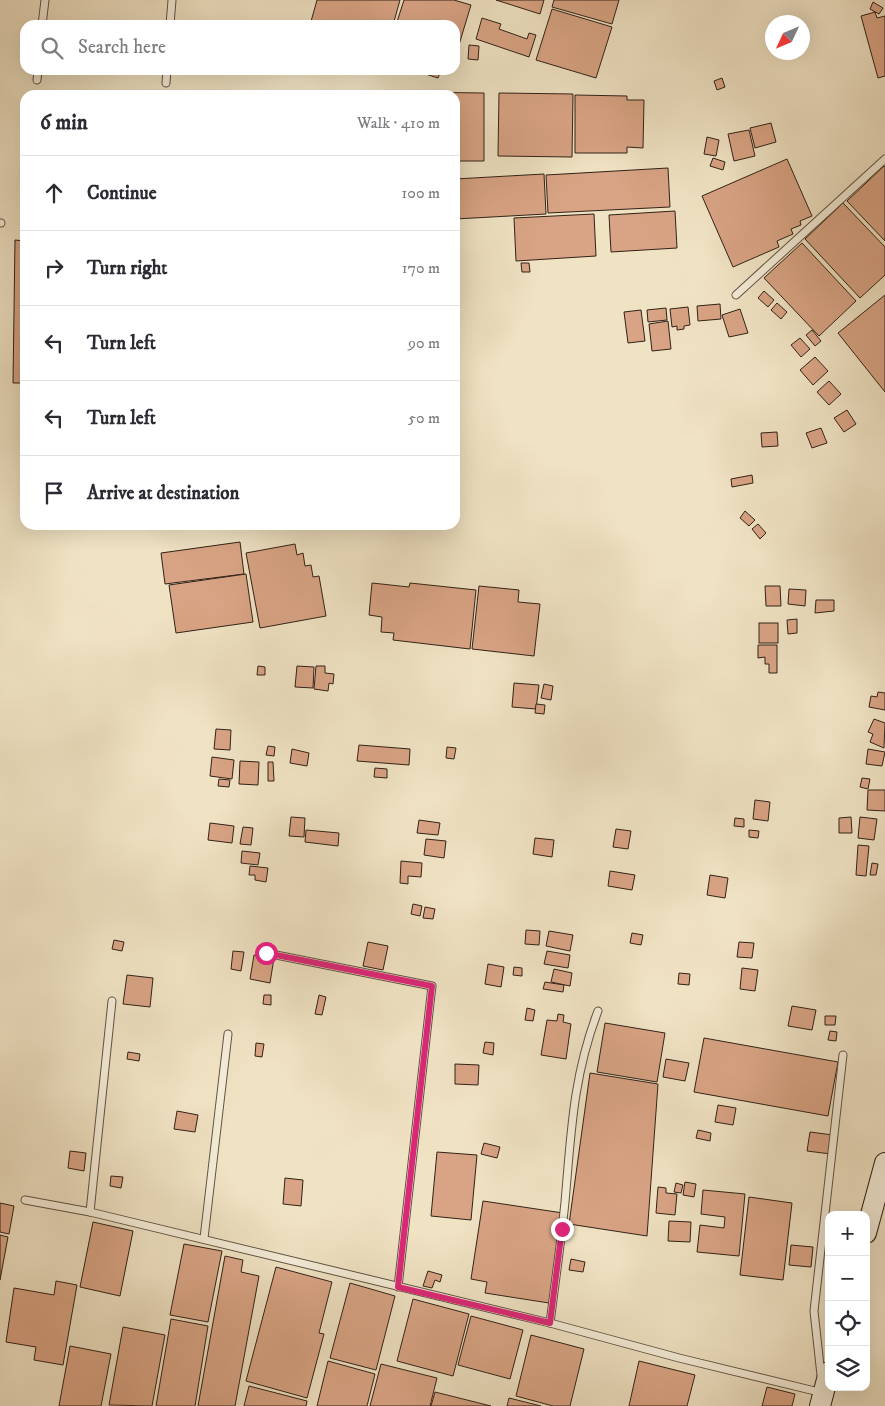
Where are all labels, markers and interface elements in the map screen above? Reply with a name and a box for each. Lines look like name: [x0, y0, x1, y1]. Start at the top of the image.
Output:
north arrow: [765, 15, 810, 60]
search box: [20, 20, 460, 75]
icon: search: [38, 34, 66, 62]
text: Search here: [78, 36, 166, 59]
text: 6 min: [40, 110, 88, 136]
text: Walk · 410 m: [357, 113, 440, 133]
icon: ahead: [40, 179, 68, 207]
text: Continue: [87, 182, 157, 205]
text: 100 m: [402, 183, 440, 203]
icon: right: [40, 254, 68, 282]
text: Turn right: [87, 257, 167, 280]
text: 170 m: [402, 258, 440, 278]
icon: left: [40, 329, 68, 357]
text: Turn left: [87, 332, 156, 355]
text: 90 m: [408, 333, 440, 353]
icon: left: [40, 404, 68, 432]
text: Turn left: [87, 407, 156, 430]
text: 50 m: [408, 408, 440, 428]
icon: arrive: [40, 479, 68, 507]
text: Arrive at destination: [87, 482, 239, 505]
route start: [255, 942, 278, 965]
map controls: [825, 1211, 870, 1391]
button: +: [825, 1211, 870, 1256]
route end: [551, 1218, 574, 1241]
button: −: [825, 1256, 870, 1301]
button: locate: [825, 1301, 870, 1346]
button: layers: [825, 1346, 870, 1391]

